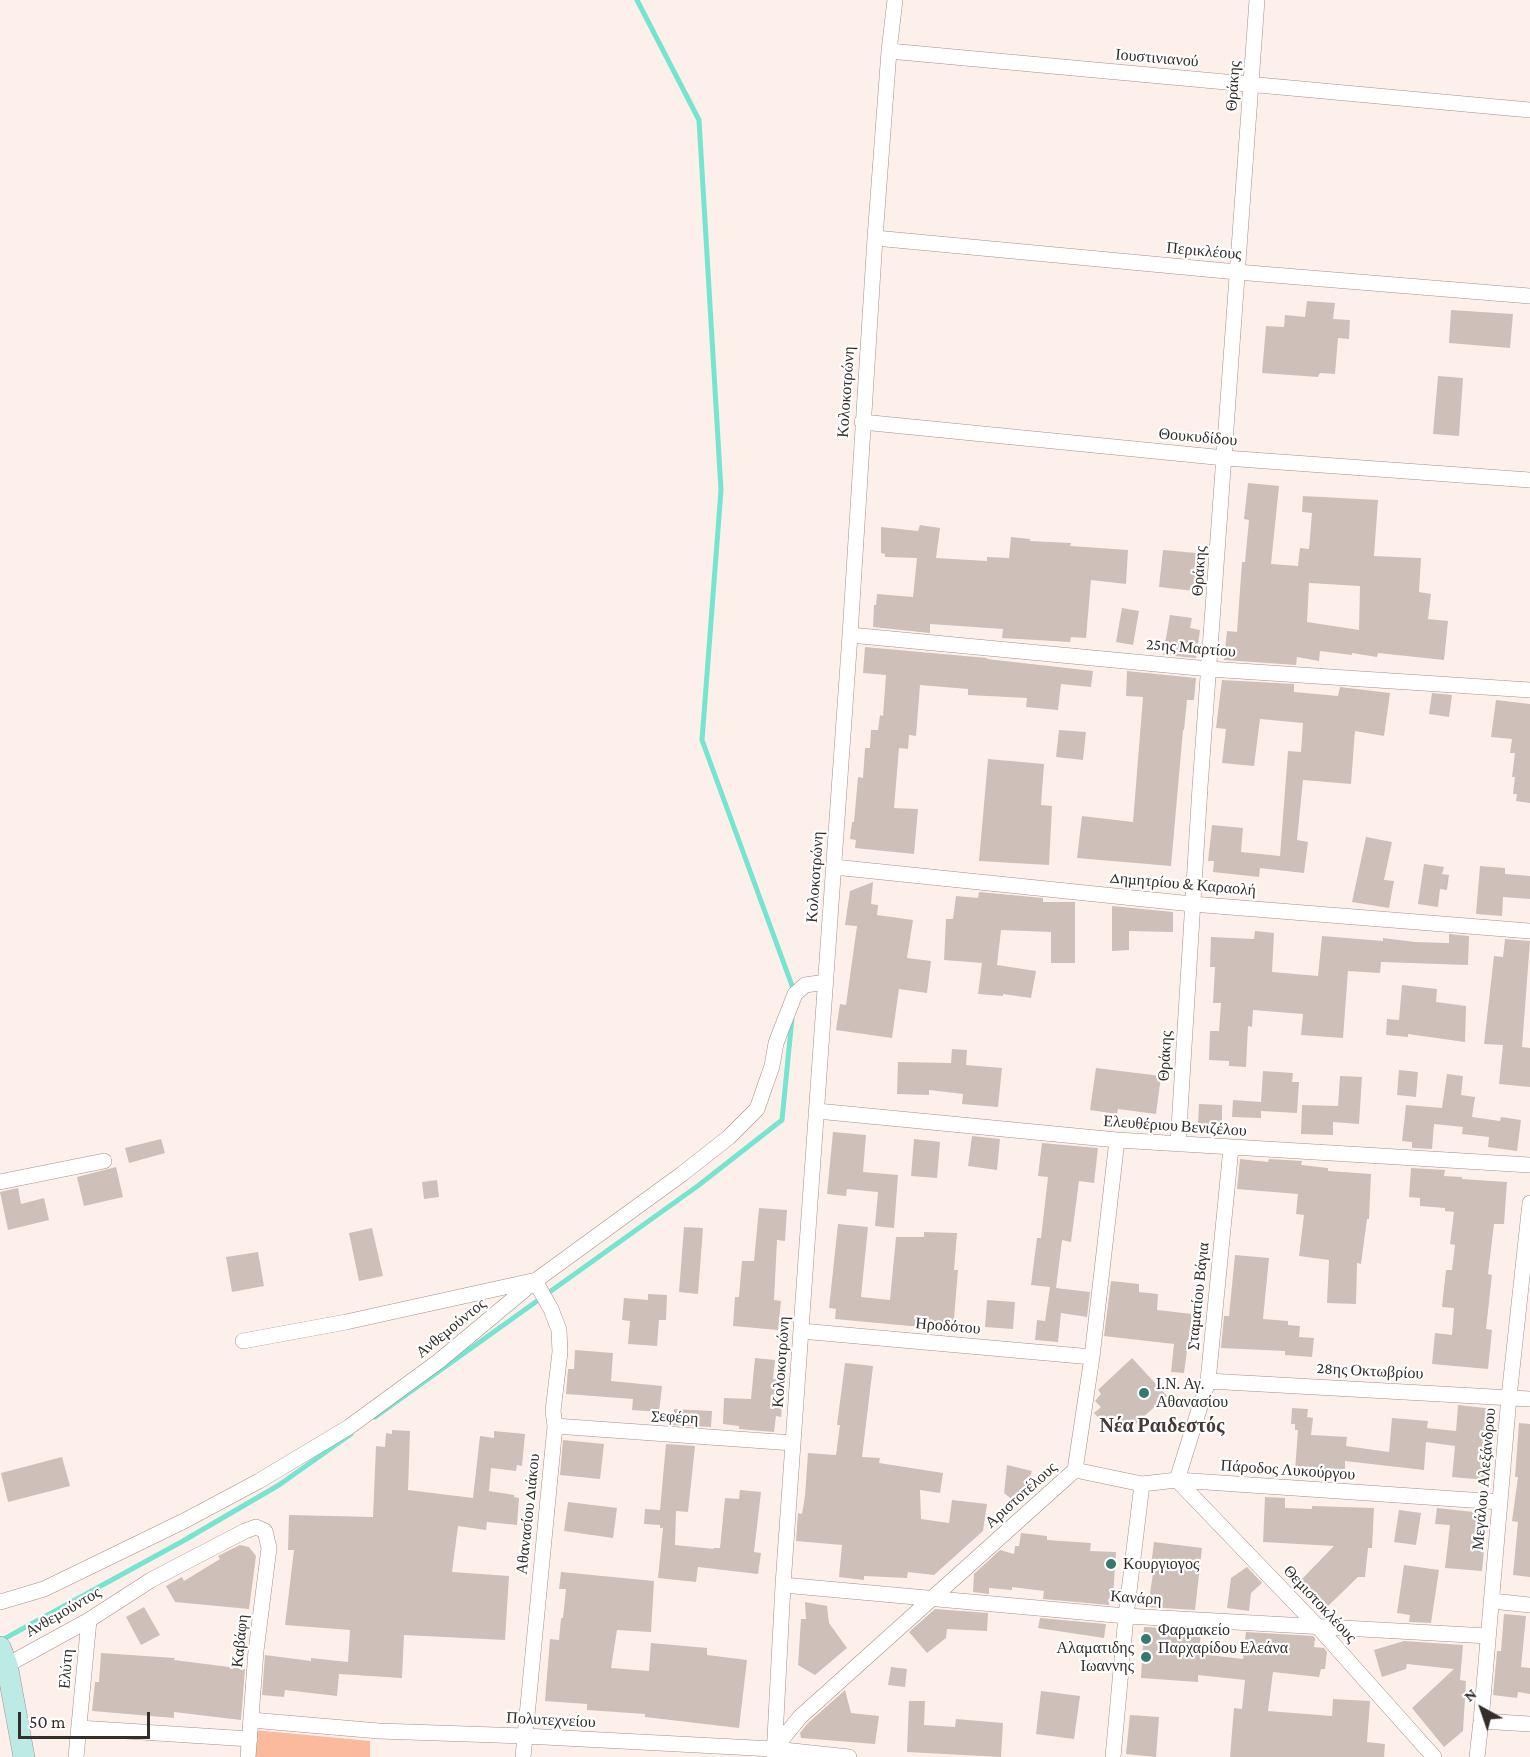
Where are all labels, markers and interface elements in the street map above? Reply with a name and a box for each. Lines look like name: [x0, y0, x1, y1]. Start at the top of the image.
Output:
street label: Ιουστινιανού: [1114, 45, 1200, 71]
street label: Θράκης: [1222, 60, 1244, 112]
street label: Περικλέους: [1166, 238, 1242, 264]
street label: Κολοκοτρώνη: [833, 346, 859, 438]
street label: Θουκυδίδου: [1158, 424, 1238, 450]
street label: Θράκης: [1188, 545, 1210, 597]
street label: 25ης Μαρτίου: [1145, 635, 1237, 661]
street label: Κολοκοτρώνη: [802, 831, 828, 923]
street label: Δημητρίου & Καραολή: [1109, 868, 1257, 900]
street label: Θράκης: [1154, 1030, 1176, 1082]
street label: Ελευθέριου Βενιζέλου: [1103, 1111, 1247, 1141]
street label: Σταματίου Βάγια: [1183, 1241, 1213, 1351]
street label: Ανθεμούντος: [412, 1294, 490, 1362]
street label: Ηροδότου: [915, 1314, 981, 1338]
street label: Κολοκοτρώνη: [768, 1316, 794, 1408]
street label: 28ης Οκτωβρίου: [1316, 1359, 1424, 1383]
place label: Ι.Ν. Αγ. Αθανασίου: [1156, 1374, 1228, 1412]
marker: Ι.Ν. Αγ. Αθανασίου: [1137, 1386, 1151, 1400]
street label: Σεφέρη: [651, 1406, 699, 1428]
street label: Μεγάλου Αλεξάνδρου: [1468, 1407, 1500, 1551]
district label: Νέα Ραιδεστός: [1099, 1414, 1225, 1438]
street label: Αθανασίου Διάκου: [512, 1453, 544, 1575]
street label: Πάροδος Λυκούργου: [1220, 1456, 1356, 1484]
street label: Αριστοτέλους: [981, 1458, 1061, 1532]
place label: Κουργιογος: [1123, 1554, 1199, 1574]
marker: Κουργιογος: [1104, 1557, 1118, 1571]
street label: Θεμιστοκλέους: [1279, 1561, 1361, 1647]
street label: Ανθεμούντος: [22, 1583, 104, 1641]
street label: Κανάρη: [1110, 1587, 1162, 1609]
street label: Καβάφη: [228, 1613, 252, 1669]
place label: Φαρμακείο Παρχαρίδου Ελεάνα: [1158, 1620, 1288, 1658]
marker: Φαρμακείο Παρχαρίδου Ελεάνα: [1139, 1632, 1153, 1646]
place label: Αλαματιδης Ιωαννης: [1056, 1638, 1134, 1676]
street label: Ελύτη: [55, 1648, 77, 1690]
marker: Αλαματιδης Ιωαννης: [1139, 1650, 1153, 1664]
north arrow: [1452, 1679, 1512, 1739]
text: N: [1460, 1685, 1480, 1705]
scale bar: [21, 1700, 153, 1738]
street label: Πολυτεχνείου: [506, 1708, 596, 1732]
text: 50 m: [29, 1712, 66, 1732]

